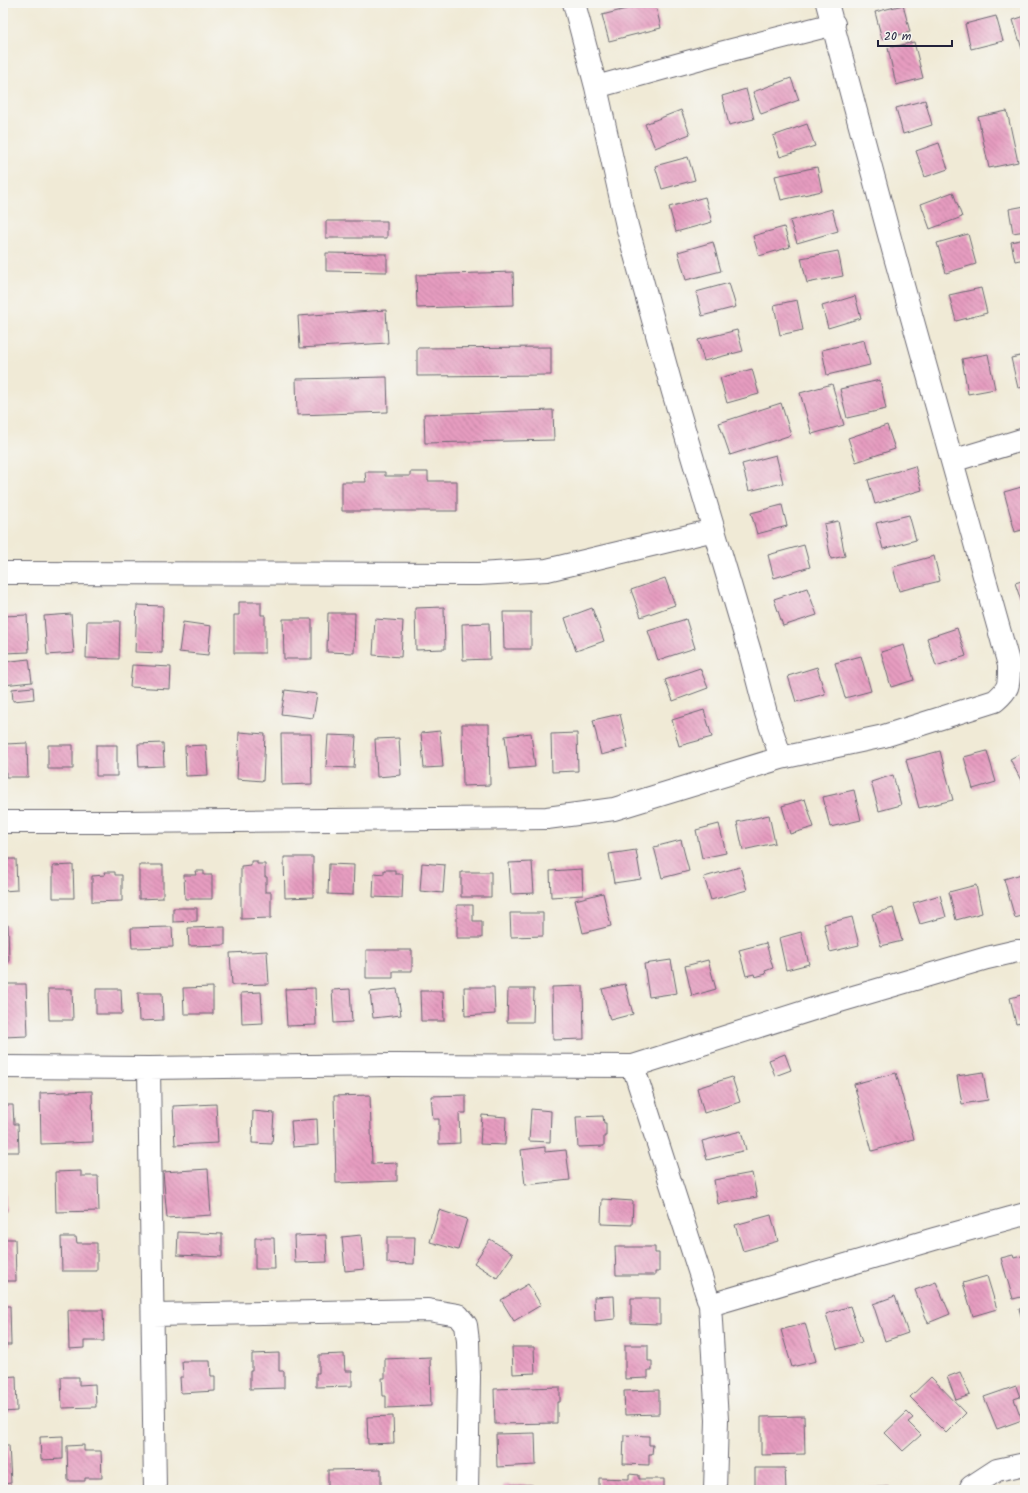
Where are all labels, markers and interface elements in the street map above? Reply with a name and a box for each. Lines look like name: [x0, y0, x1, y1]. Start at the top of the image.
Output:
scale bar: [878, 22, 952, 48]
text: 20 m: [884, 27, 912, 46]

